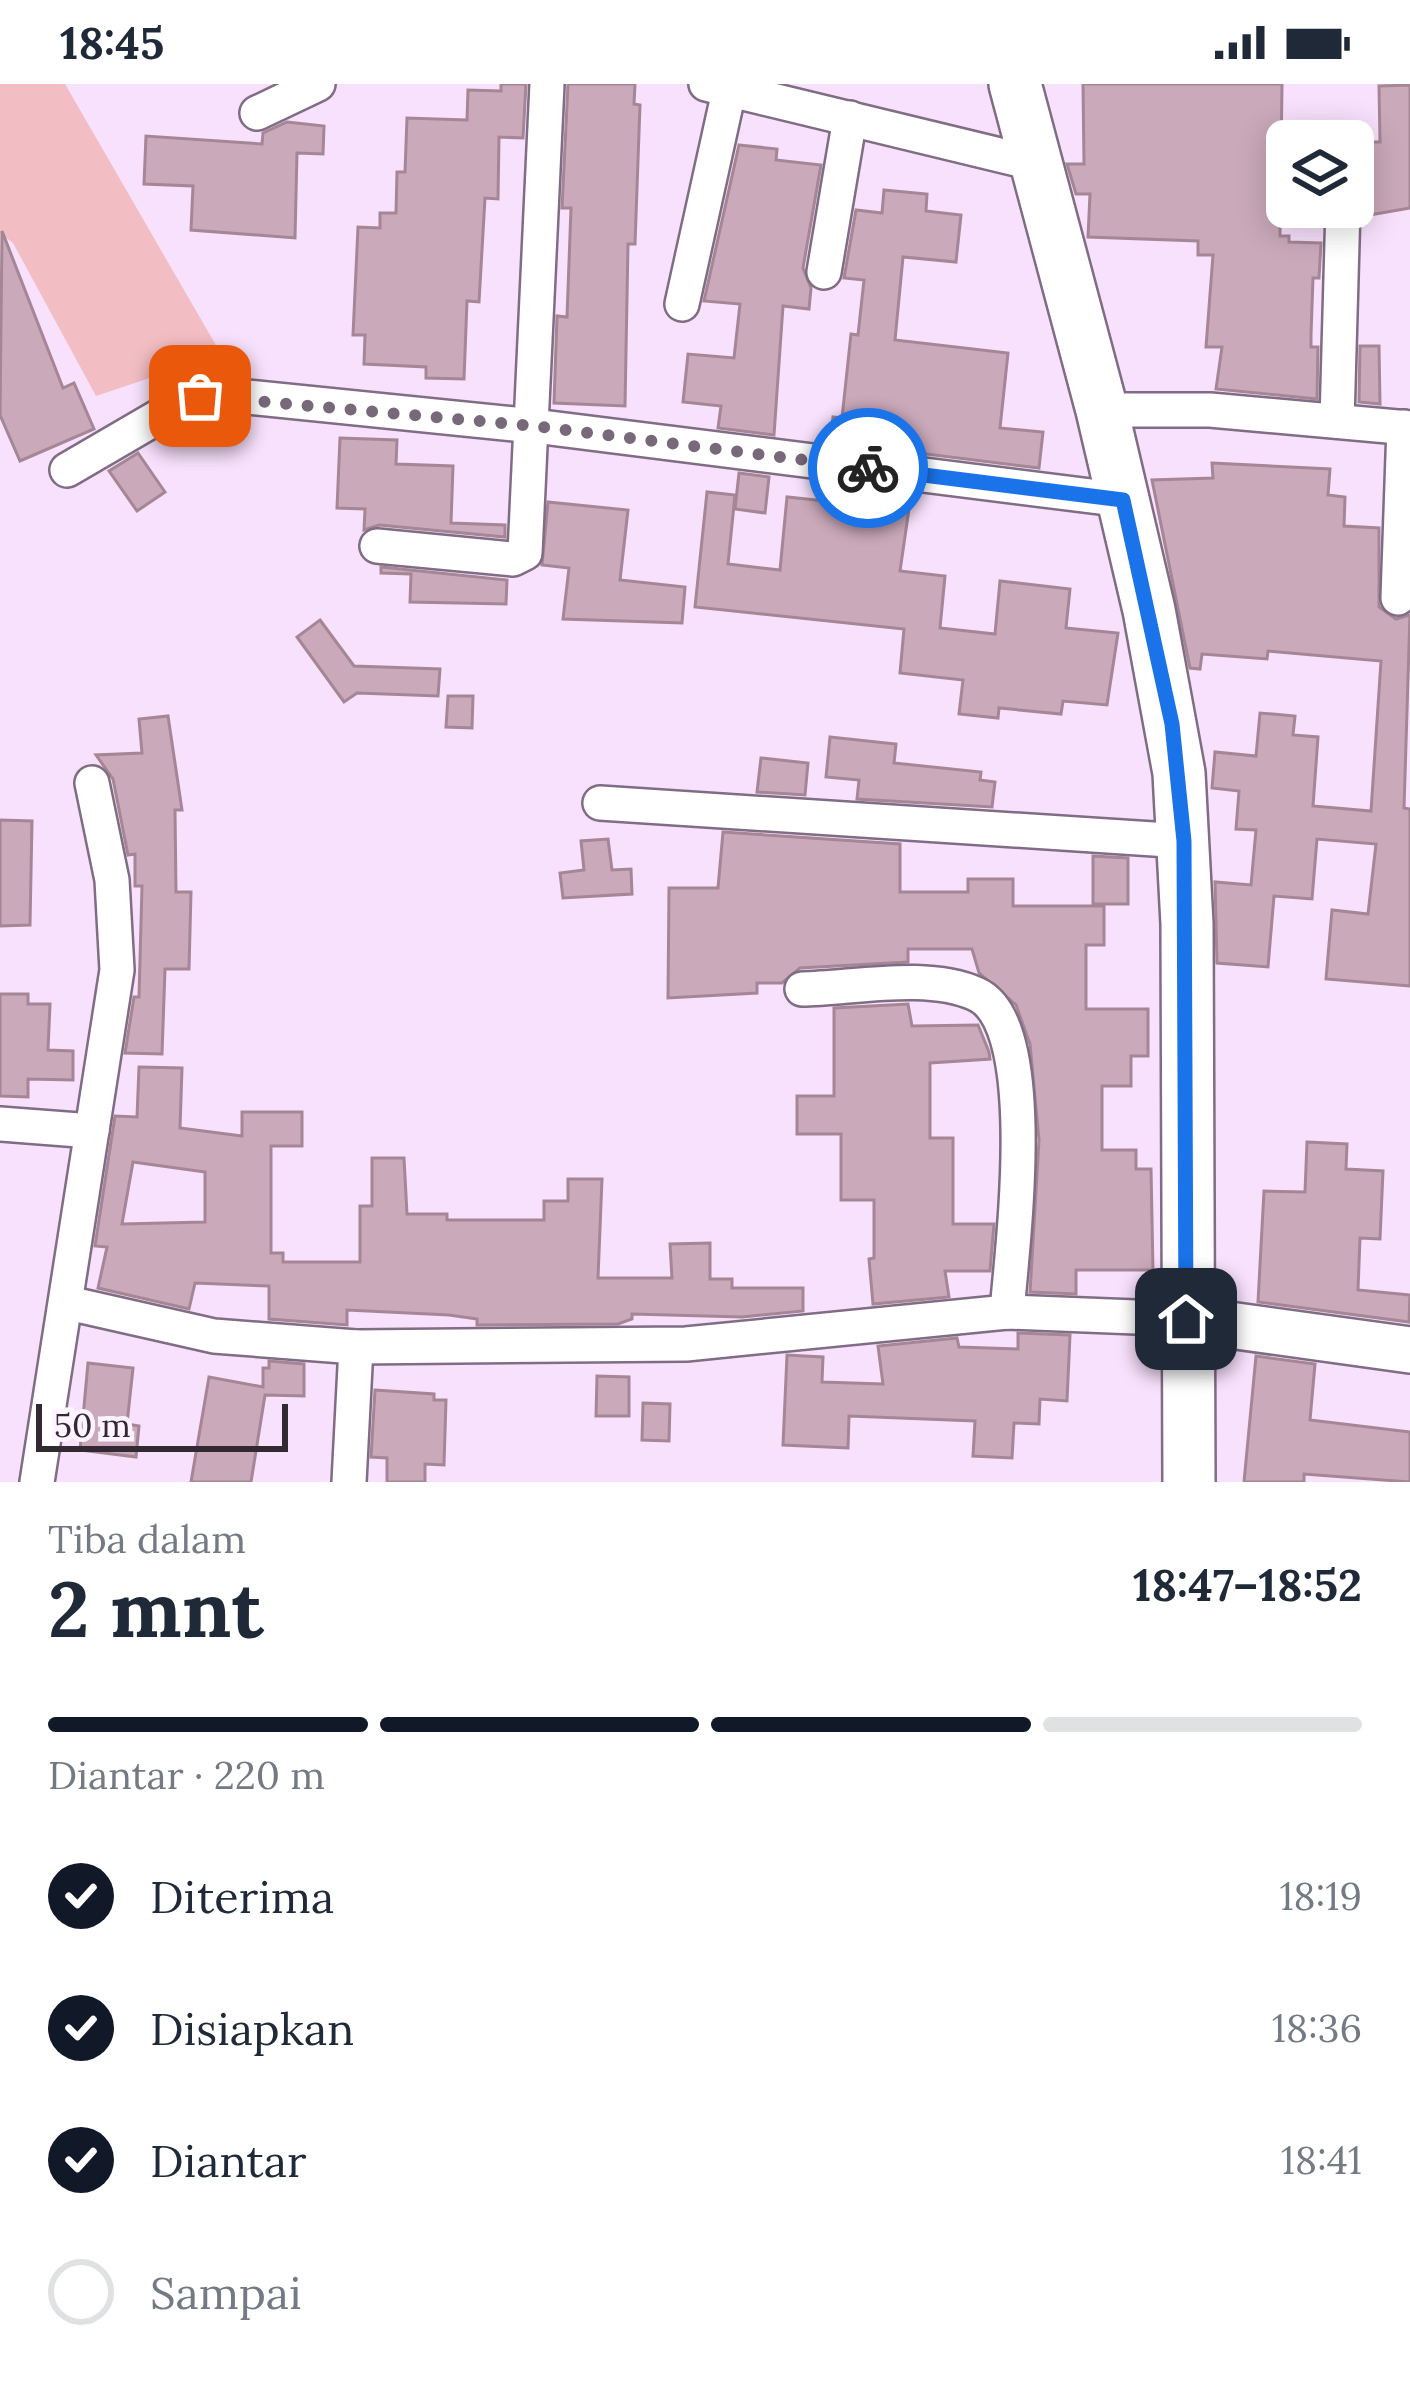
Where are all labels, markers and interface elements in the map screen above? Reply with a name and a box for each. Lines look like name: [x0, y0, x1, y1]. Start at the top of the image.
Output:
text: 18:45: [60, 14, 164, 71]
map controls: [1266, 120, 1374, 228]
button: layers: [1266, 120, 1374, 228]
pin: [149, 345, 251, 447]
icon: bag: [167, 363, 233, 429]
courier: [808, 408, 928, 528]
icon: bike: [835, 435, 901, 501]
pin: [1135, 1268, 1237, 1370]
icon: home: [1153, 1286, 1219, 1352]
scale bar: [36, 1398, 288, 1451]
text: 50 m: [54, 1404, 131, 1446]
text: Tiba dalam: [48, 1514, 246, 1564]
text: 18:47–18:52: [1133, 1556, 1362, 1613]
text: 2 mnt: [48, 1559, 263, 1658]
text: Diantar · 220 m: [48, 1750, 325, 1800]
icon: check: [48, 1863, 114, 1929]
text: Diterima: [150, 1868, 334, 1925]
text: 18:19: [1279, 1871, 1362, 1921]
icon: check: [48, 1995, 114, 2061]
text: Disiapkan: [150, 2000, 354, 2057]
text: 18:36: [1272, 2003, 1362, 2053]
icon: check: [48, 2127, 114, 2193]
text: Diantar: [150, 2132, 306, 2189]
text: 18:41: [1281, 2135, 1362, 2185]
text: Sampai: [150, 2264, 302, 2321]

